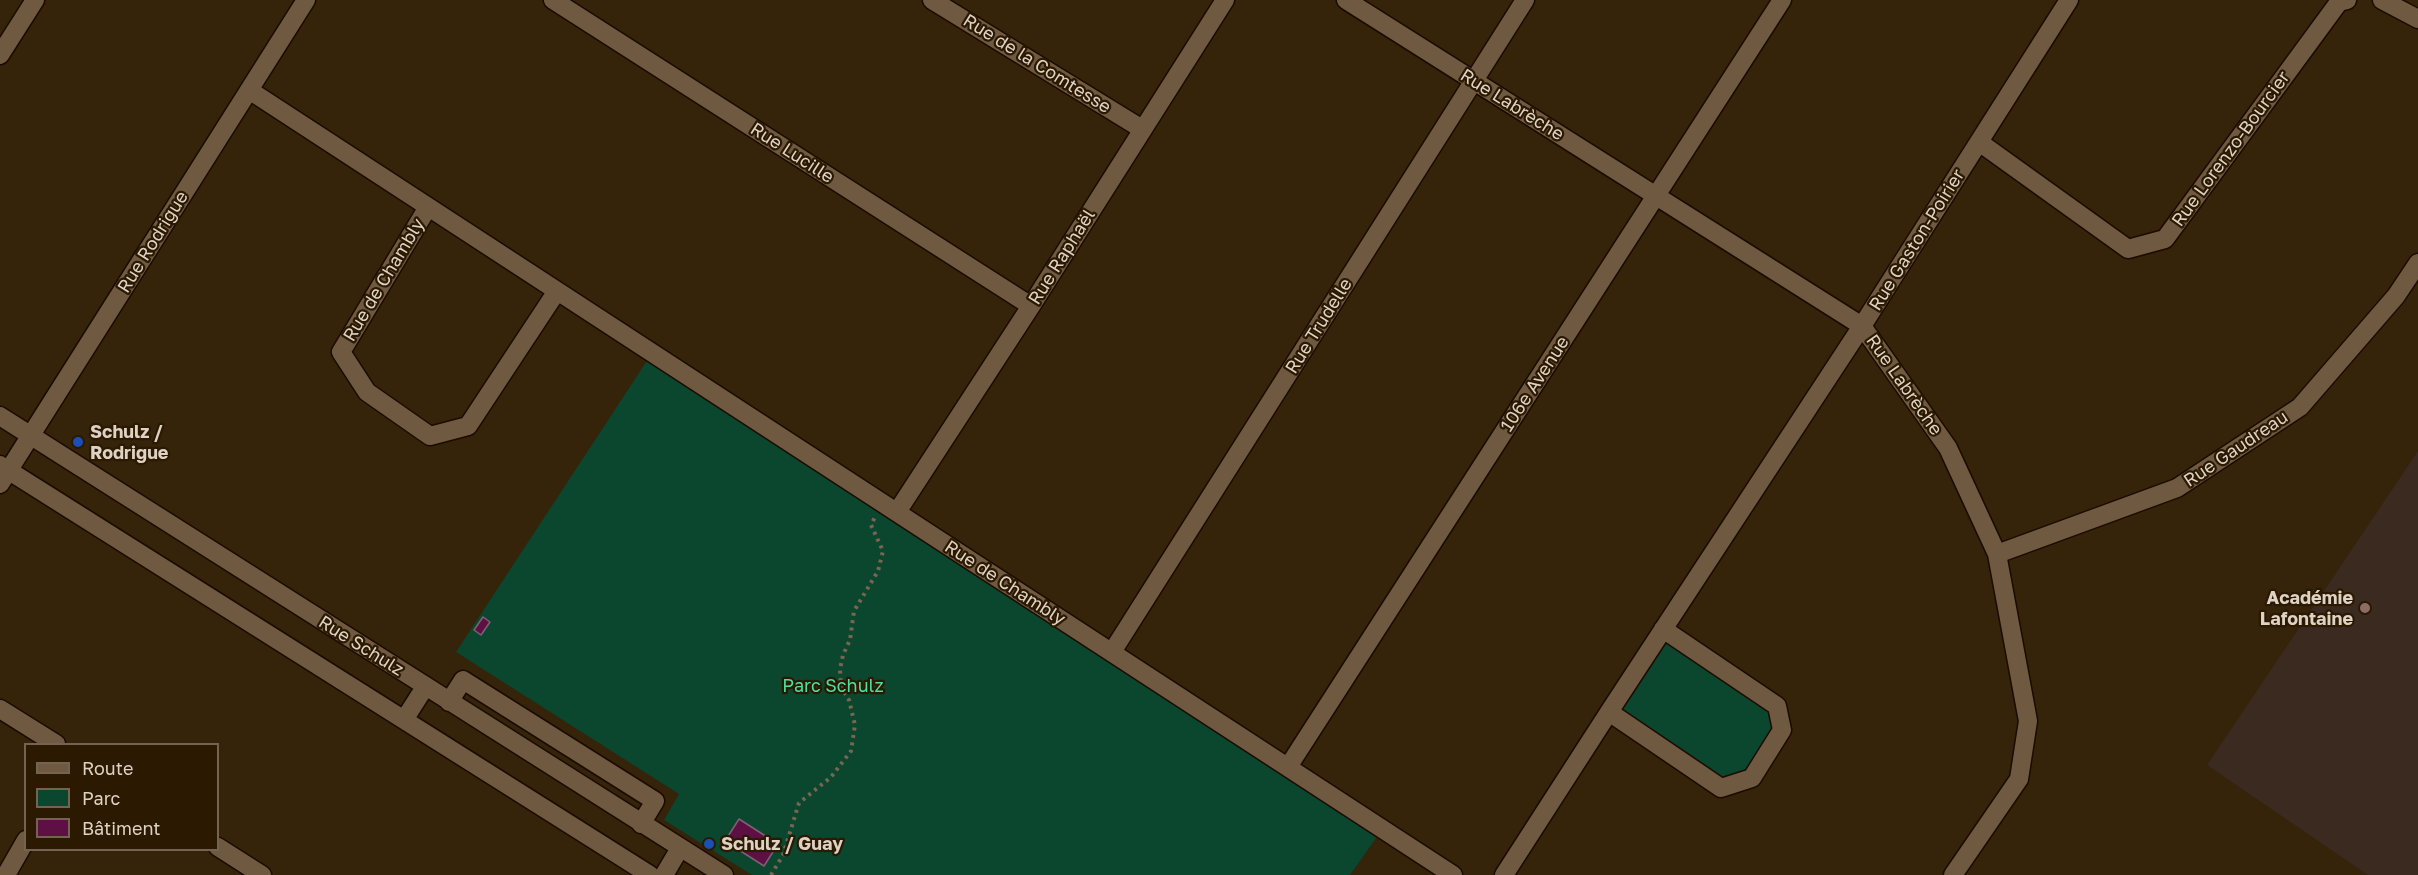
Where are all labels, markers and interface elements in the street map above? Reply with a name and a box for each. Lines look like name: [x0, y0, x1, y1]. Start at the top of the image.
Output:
street label: Rue de la Comtesse: [959, 10, 1115, 118]
street label: Rue Labrèche: [1456, 65, 1568, 145]
street label: Rue Lorenzo-Bourcier: [2167, 67, 2295, 231]
street label: Rue Lucille: [746, 118, 838, 188]
street label: Rue Gaston-Poirier: [1865, 165, 1969, 315]
street label: Rue Rodrigue: [113, 187, 193, 297]
street label: Rue Raphaël: [1024, 205, 1100, 309]
street label: Rue de Chambly: [339, 215, 429, 345]
street label: Rue Trudelle: [1281, 274, 1357, 378]
street label: Rue Labrèche: [1861, 330, 1947, 440]
street label: 106e Avenue: [1496, 332, 1574, 436]
street label: Rue Gaudreau: [2180, 406, 2292, 492]
place label: Schulz / Rodrigue: [90, 421, 168, 464]
marker: Schulz / Rodrigue: [71, 435, 85, 449]
street label: Rue de Chambly: [941, 536, 1069, 630]
place label: Académie Lafontaine: [2260, 587, 2353, 630]
marker: Académie Lafontaine: [2358, 601, 2372, 615]
street label: Rue Schulz: [315, 611, 407, 681]
park label: Parc Schulz: [782, 675, 884, 697]
legend: [24, 743, 219, 851]
text: Route: [82, 757, 133, 779]
text: Parc: [82, 787, 120, 809]
text: Bâtiment: [82, 817, 161, 839]
place label: Schulz / Guay: [721, 833, 843, 855]
marker: Schulz / Guay: [702, 837, 716, 851]

